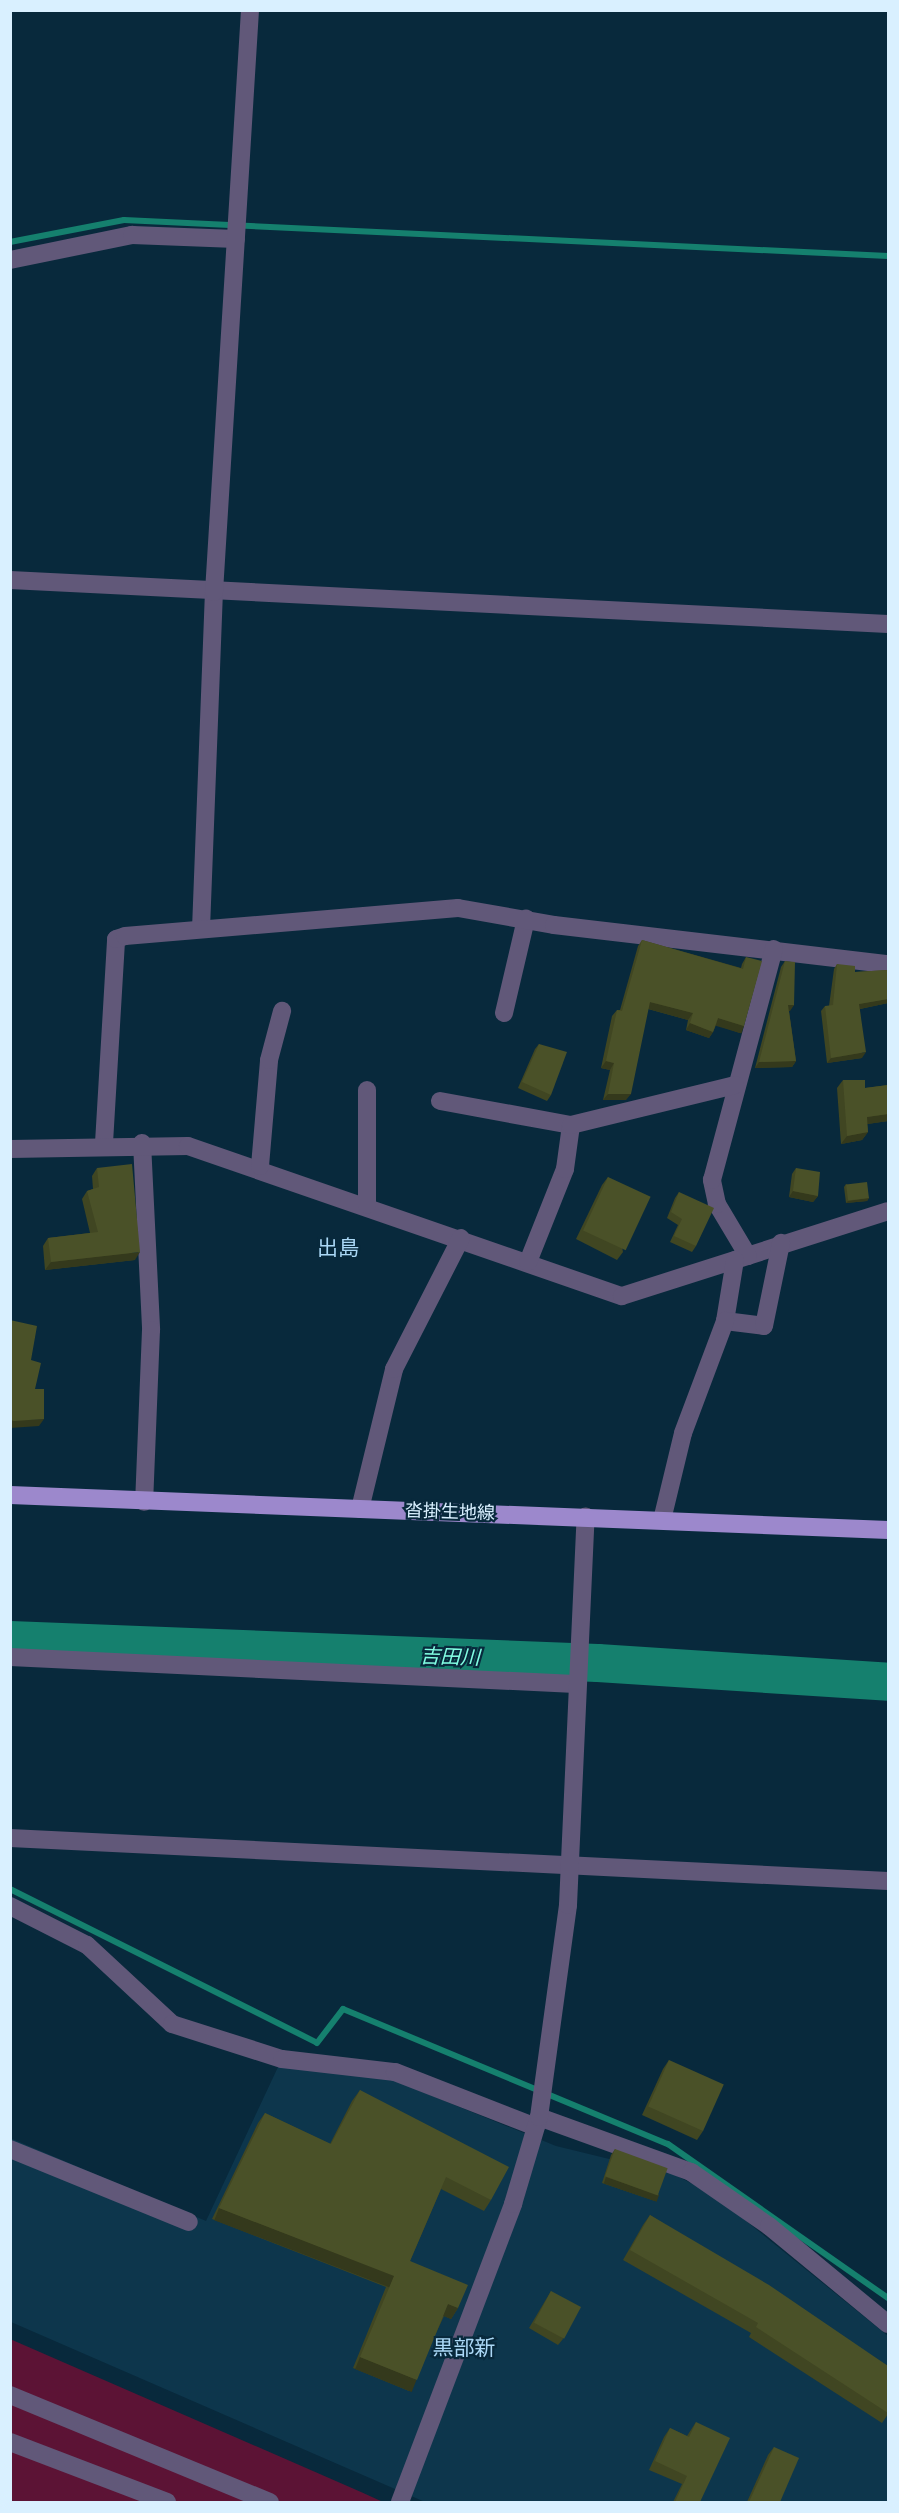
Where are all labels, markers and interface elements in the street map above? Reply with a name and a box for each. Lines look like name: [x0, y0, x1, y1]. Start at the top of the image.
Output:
district label: 出島: [317, 1235, 359, 1261]
street label: 沓掛生地線: [405, 1500, 495, 1524]
water label: 吉田川: [420, 1644, 480, 1670]
district label: 黒部新: [433, 2335, 495, 2361]

